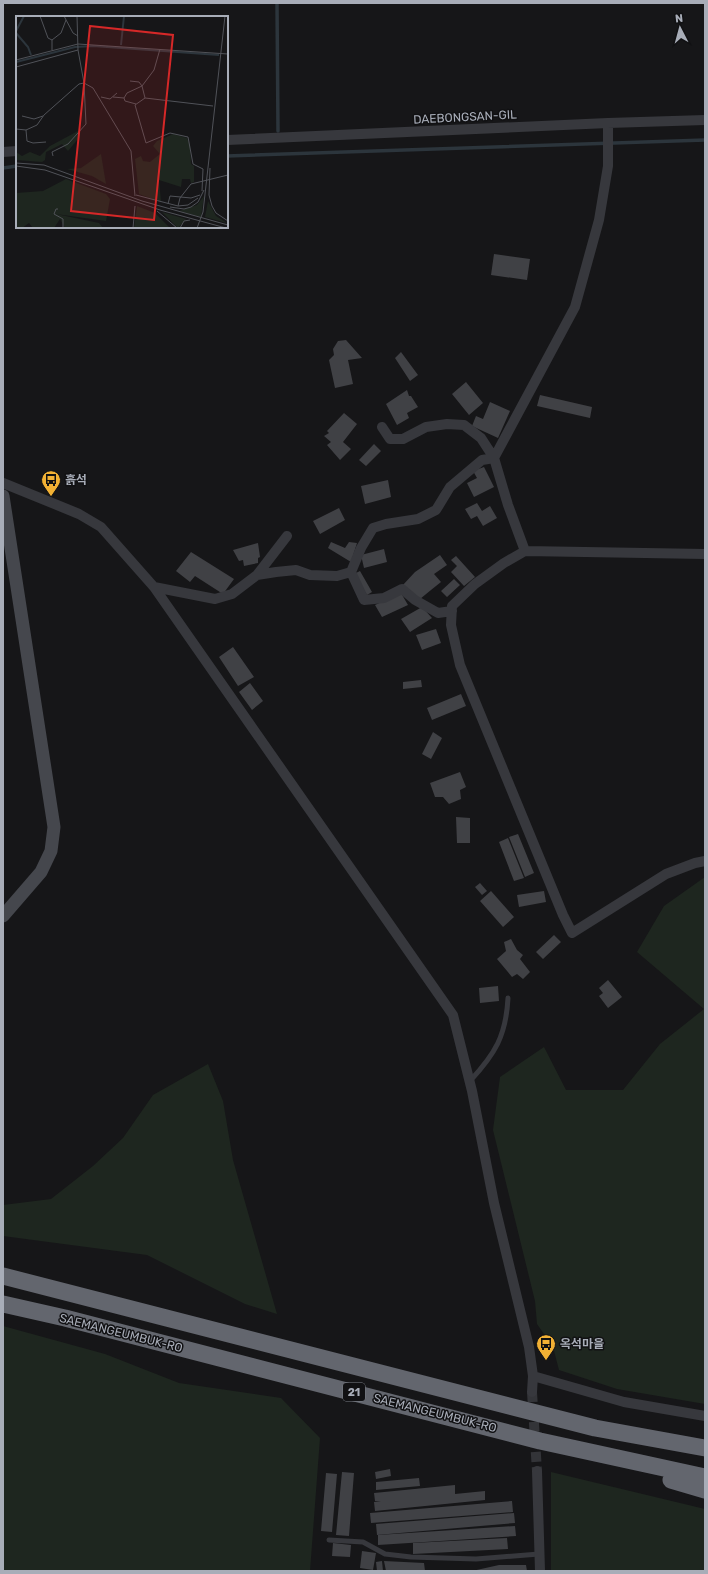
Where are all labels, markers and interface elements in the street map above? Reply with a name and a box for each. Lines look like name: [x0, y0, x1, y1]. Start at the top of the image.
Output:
north arrow: [660, 8, 700, 48]
text: N: [674, 12, 684, 25]
inset map: [16, 16, 228, 228]
street label: DAEBONGSAN-GIL: [413, 107, 517, 127]
bus stop icon: 흙석: [40, 469, 62, 497]
place label: 흙석: [65, 473, 87, 487]
street label: SAEMANGEUMBUK-RO: [58, 1311, 184, 1355]
bus stop icon: 옥석마을: [535, 1333, 557, 1361]
place label: 옥석마을: [560, 1337, 604, 1351]
road number: 21: [343, 1383, 365, 1401]
street label: SAEMANGEUMBUK-RO: [372, 1391, 498, 1435]

